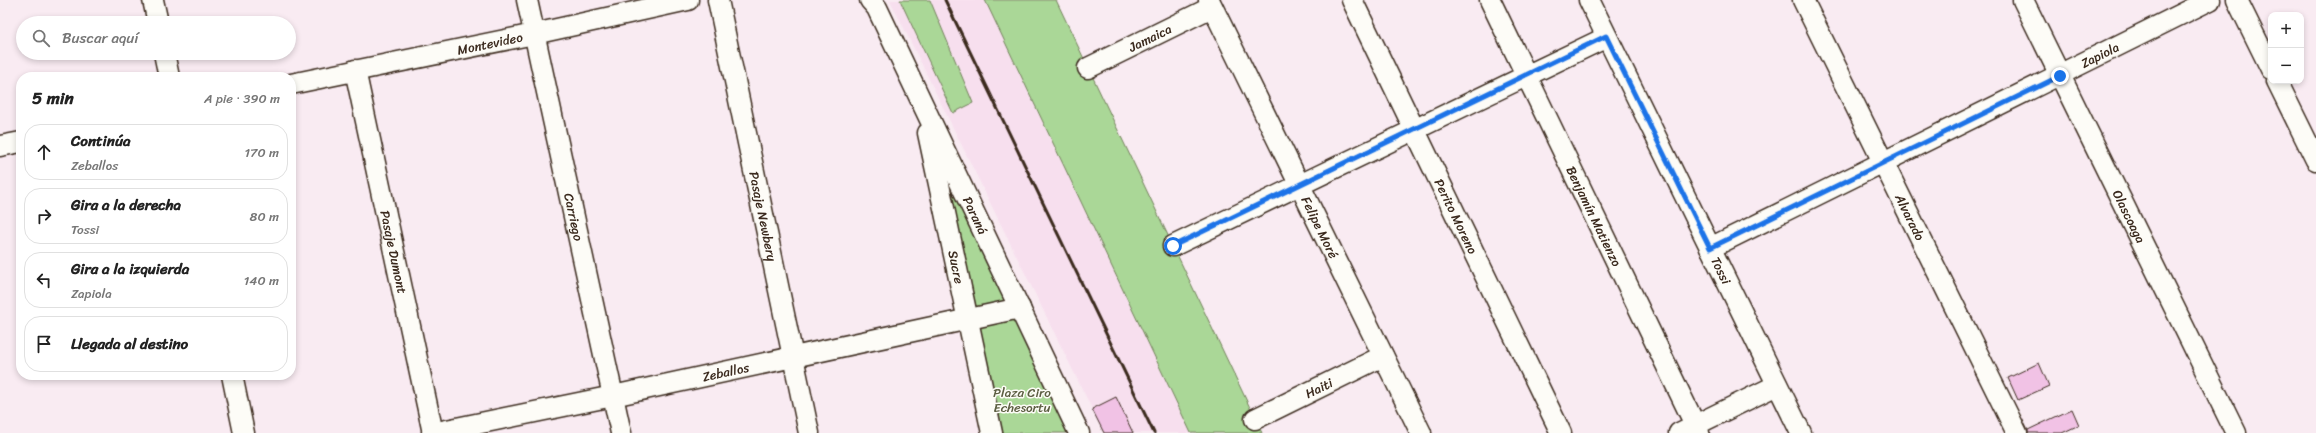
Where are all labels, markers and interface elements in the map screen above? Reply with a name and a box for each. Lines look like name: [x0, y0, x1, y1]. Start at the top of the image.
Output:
map controls: [2268, 12, 2304, 84]
button: +: [2268, 12, 2304, 48]
search box: [16, 16, 296, 60]
street label: Jamaica: [1124, 17, 1176, 59]
text: Buscar aquí: [62, 25, 139, 51]
street label: Montevideo: [455, 26, 525, 62]
icon: search: [30, 27, 52, 49]
street label: Zapiola: [2077, 36, 2124, 75]
button: −: [2268, 48, 2304, 84]
route end: [2051, 67, 2069, 85]
text: 5 min: [32, 83, 74, 113]
text: A pie · 390 m: [204, 87, 280, 110]
text: Continúa: [71, 128, 130, 154]
icon: ahead: [33, 141, 55, 163]
text: 170 m: [244, 141, 279, 164]
text: Zeballos: [71, 154, 118, 177]
street label: Benjamín Matienzo: [1560, 162, 1628, 271]
street label: Pasaje Newbery: [742, 169, 784, 264]
street label: Perito Moreno: [1428, 175, 1484, 259]
street label: Olascoaga: [2106, 186, 2152, 248]
street label: Alvarado: [1888, 189, 1931, 245]
street label: Carriego: [557, 191, 590, 244]
text: Gira a la derecha: [71, 192, 181, 218]
street label: Paraná: [956, 192, 994, 239]
street label: Felipe Moré: [1295, 192, 1345, 263]
icon: right: [33, 205, 55, 227]
text: 80 m: [250, 205, 279, 228]
street label: Pasaje Dumont: [373, 208, 414, 296]
text: Tossi: [71, 218, 99, 241]
route start: [1164, 237, 1182, 255]
street label: Sucre: [941, 248, 971, 286]
street label: Tossi: [1704, 253, 1738, 289]
text: Gira a la izquierda: [71, 256, 189, 282]
icon: left: [33, 269, 55, 291]
text: 140 m: [244, 269, 279, 292]
text: Zapiola: [71, 282, 112, 305]
text: Llegada al destino: [71, 331, 188, 357]
icon: arrive: [33, 333, 55, 355]
street label: Zeballos: [700, 356, 752, 388]
street label: Haiti: [1301, 371, 1337, 405]
park label: Plaza Ciro Echesortu: [993, 381, 1051, 419]

